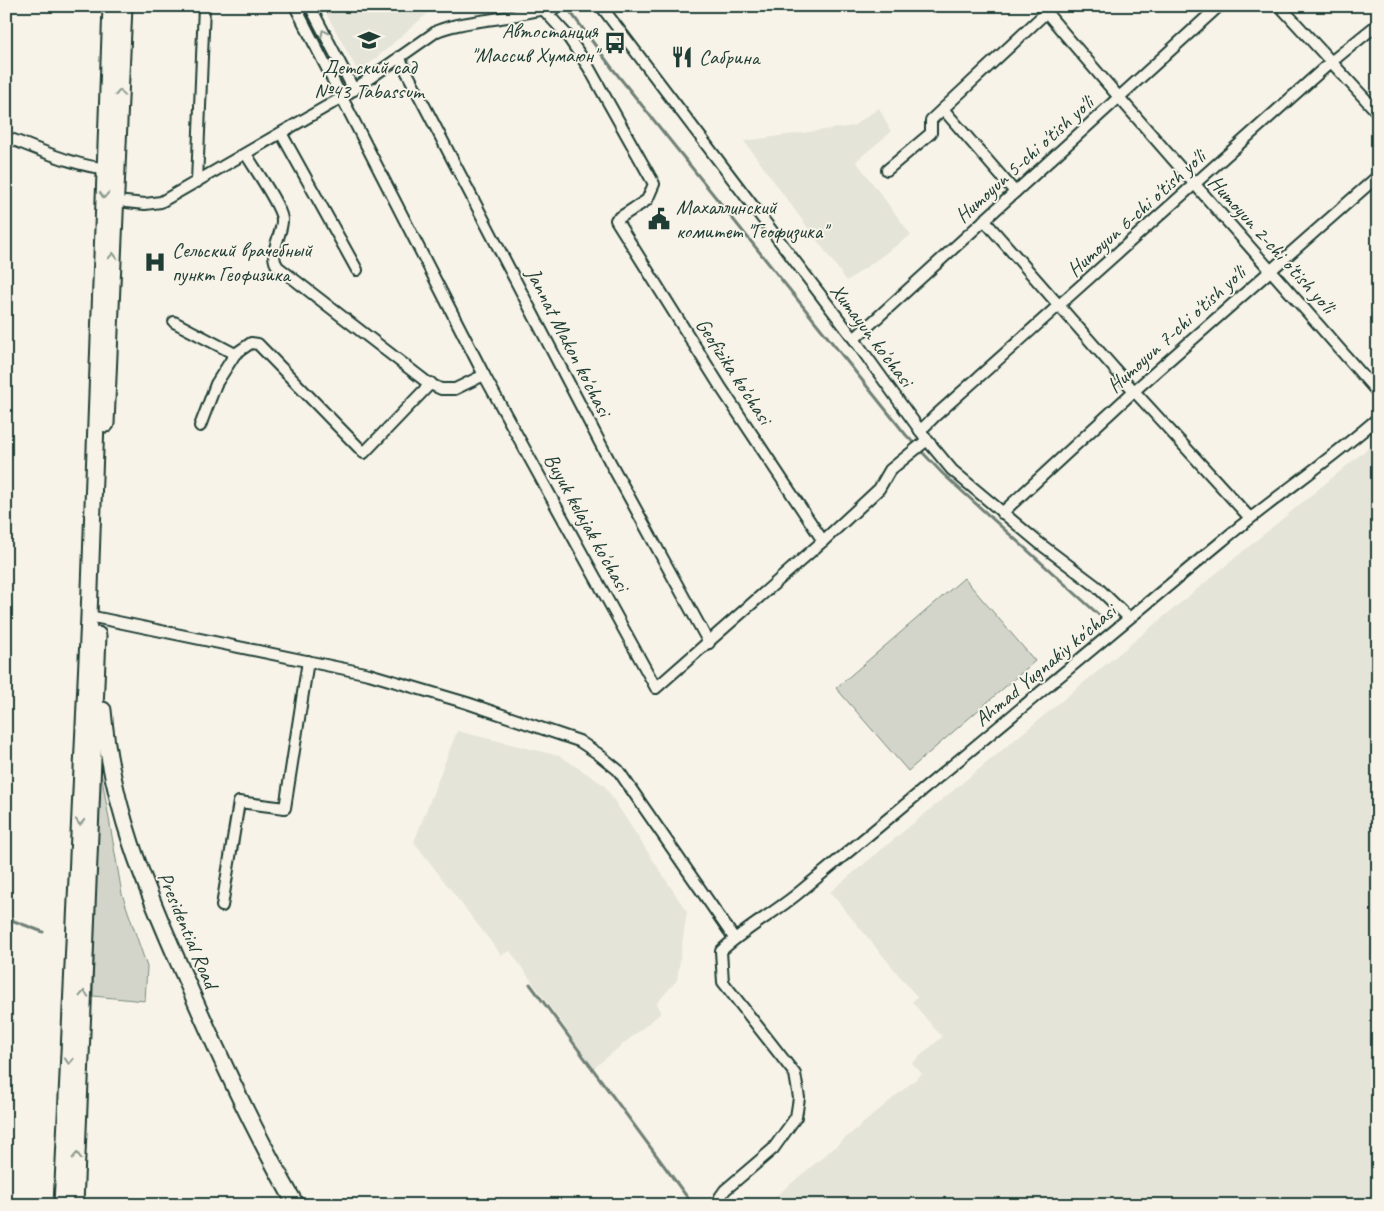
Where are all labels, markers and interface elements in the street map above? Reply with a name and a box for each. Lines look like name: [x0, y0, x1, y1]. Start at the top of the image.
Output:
place label: Автостанция "Массив Хумаюн": [471, 18, 602, 68]
school or university icon: Детский сад №43 Tabassum: [356, 27, 382, 53]
one-way arrow: [320, 29, 330, 38]
bus stop icon: Автостанция "Массив Хумаюн": [602, 30, 628, 56]
restaurant icon: Сабрина: [669, 44, 695, 70]
place label: Сабрина: [699, 44, 762, 70]
place label: Детский сад №43 Tabassum: [314, 54, 426, 104]
street label: Humoyun 5-chi o'tish yo'li: [949, 88, 1101, 228]
one-way arrow: [114, 89, 125, 97]
street label: Humoyun 6-chi o'tish yo'li: [1061, 142, 1213, 282]
street label: Humoyun 2-chi o'tish yo'li: [1203, 169, 1343, 321]
one-way arrow: [98, 191, 109, 199]
place label: Махаллинский комитет "Геофизика": [676, 194, 831, 244]
public building icon: Махаллинский комитет "Геофизика": [646, 206, 672, 232]
place label: Сельский врачебный пункт Геофизика: [172, 237, 313, 287]
hospital icon: Сельский врачебный пункт Геофизика: [142, 249, 168, 275]
one-way arrow: [108, 251, 118, 259]
street label: Humoyun 7-chi o'tish yo'li: [1101, 258, 1253, 398]
street label: Jannat Makon ko'chasi: [520, 263, 619, 423]
street label: Xumayun ko'chasi: [825, 278, 921, 394]
street label: Geofizika ko'chasi: [690, 313, 780, 432]
street label: Buyuk kelajak ko'chasi: [538, 448, 637, 598]
street label: Ahmad Yugnakiy ko'chasi: [969, 596, 1123, 732]
one-way arrow: [74, 818, 85, 826]
street label: Presidential Road: [152, 868, 226, 995]
one-way arrow: [78, 989, 89, 997]
one-way arrow: [63, 1057, 74, 1065]
one-way arrow: [72, 1152, 82, 1160]

